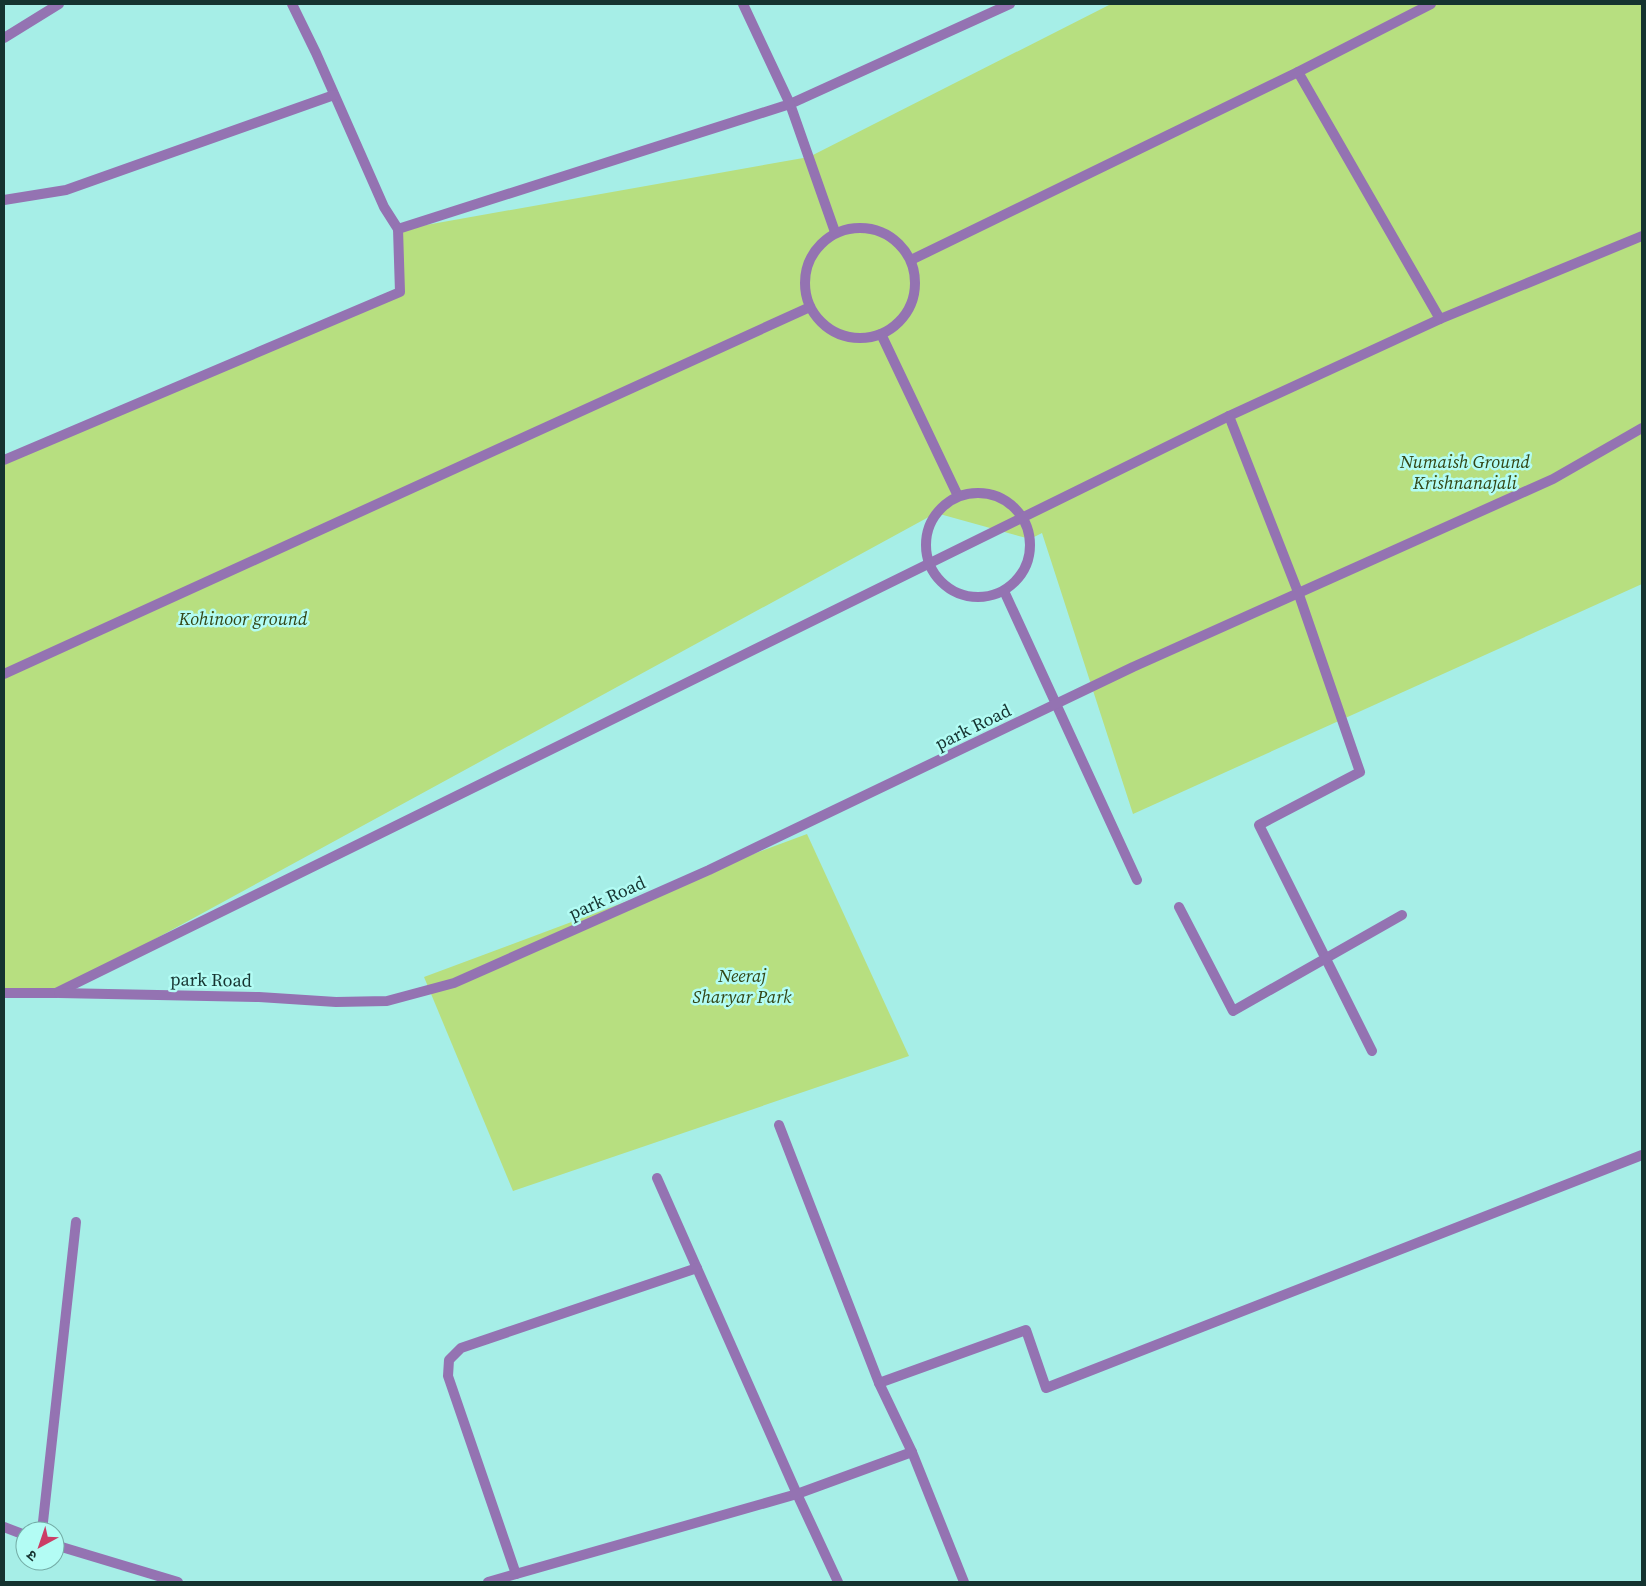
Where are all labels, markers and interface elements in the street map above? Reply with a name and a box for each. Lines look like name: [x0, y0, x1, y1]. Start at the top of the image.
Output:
park label: Numaish Ground Krishnanajali: [1399, 449, 1531, 495]
park label: Kohinoor ground: [178, 606, 308, 631]
street label: park Road: [931, 697, 1015, 756]
street label: park Road: [564, 869, 649, 926]
park label: Neeraj Sharyar Park: [692, 963, 792, 1009]
street label: park Road: [170, 966, 252, 993]
north arrow: [15, 1521, 65, 1571]
text: उ: [21, 1545, 41, 1566]

